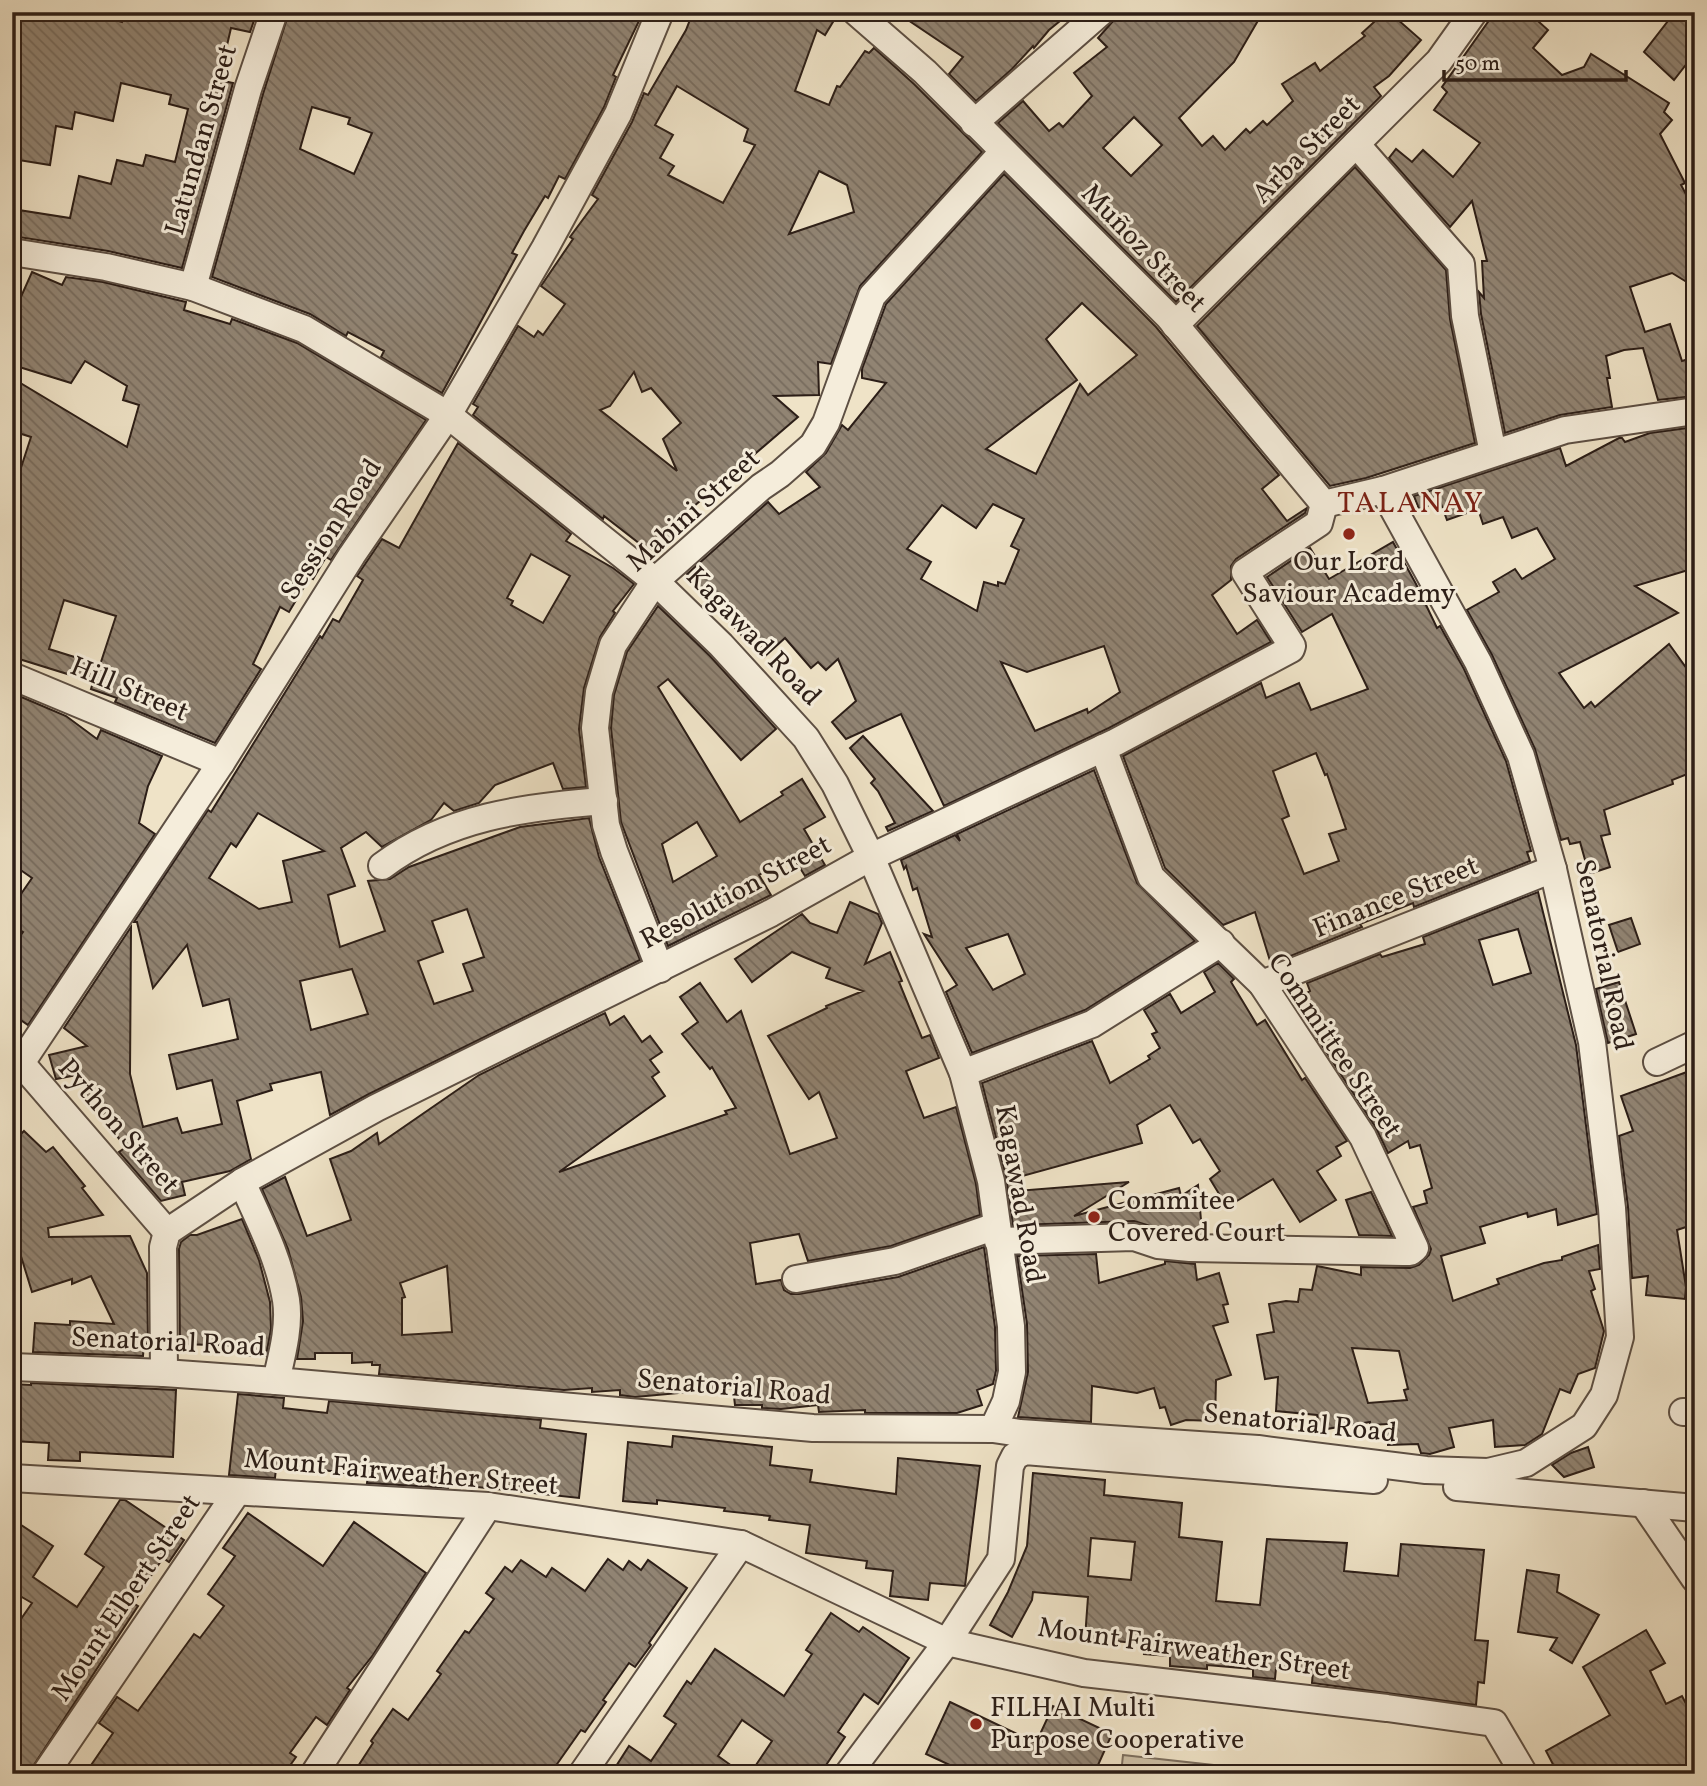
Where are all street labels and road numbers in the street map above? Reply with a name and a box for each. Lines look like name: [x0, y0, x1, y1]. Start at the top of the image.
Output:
street label: Latundan Street: [156, 40, 248, 240]
street label: Arba Street: [1244, 87, 1370, 213]
street label: Muñoz Street: [1071, 176, 1215, 322]
street label: Mabini Street: [619, 440, 769, 582]
street label: Session Road: [272, 452, 392, 608]
street label: Kagawad Road: [676, 559, 830, 715]
street label: Hill Street: [64, 648, 194, 732]
street label: Resolution Street: [633, 826, 839, 960]
street label: Finance Street: [1307, 847, 1485, 949]
street label: Senatorial Road: [1564, 856, 1642, 1054]
street label: Committee Street: [1257, 946, 1411, 1146]
street label: Python Street: [48, 1051, 188, 1203]
street label: Kagawad Road: [984, 1102, 1054, 1286]
street label: Senatorial Road: [70, 1318, 266, 1368]
street label: Senatorial Road: [635, 1360, 833, 1416]
street label: Senatorial Road: [1201, 1394, 1399, 1454]
street label: Mount Fairweather Street: [242, 1440, 560, 1506]
street label: Mount Elbert Street: [43, 1486, 211, 1710]
street label: Mount Fairweather Street: [1035, 1609, 1353, 1691]

